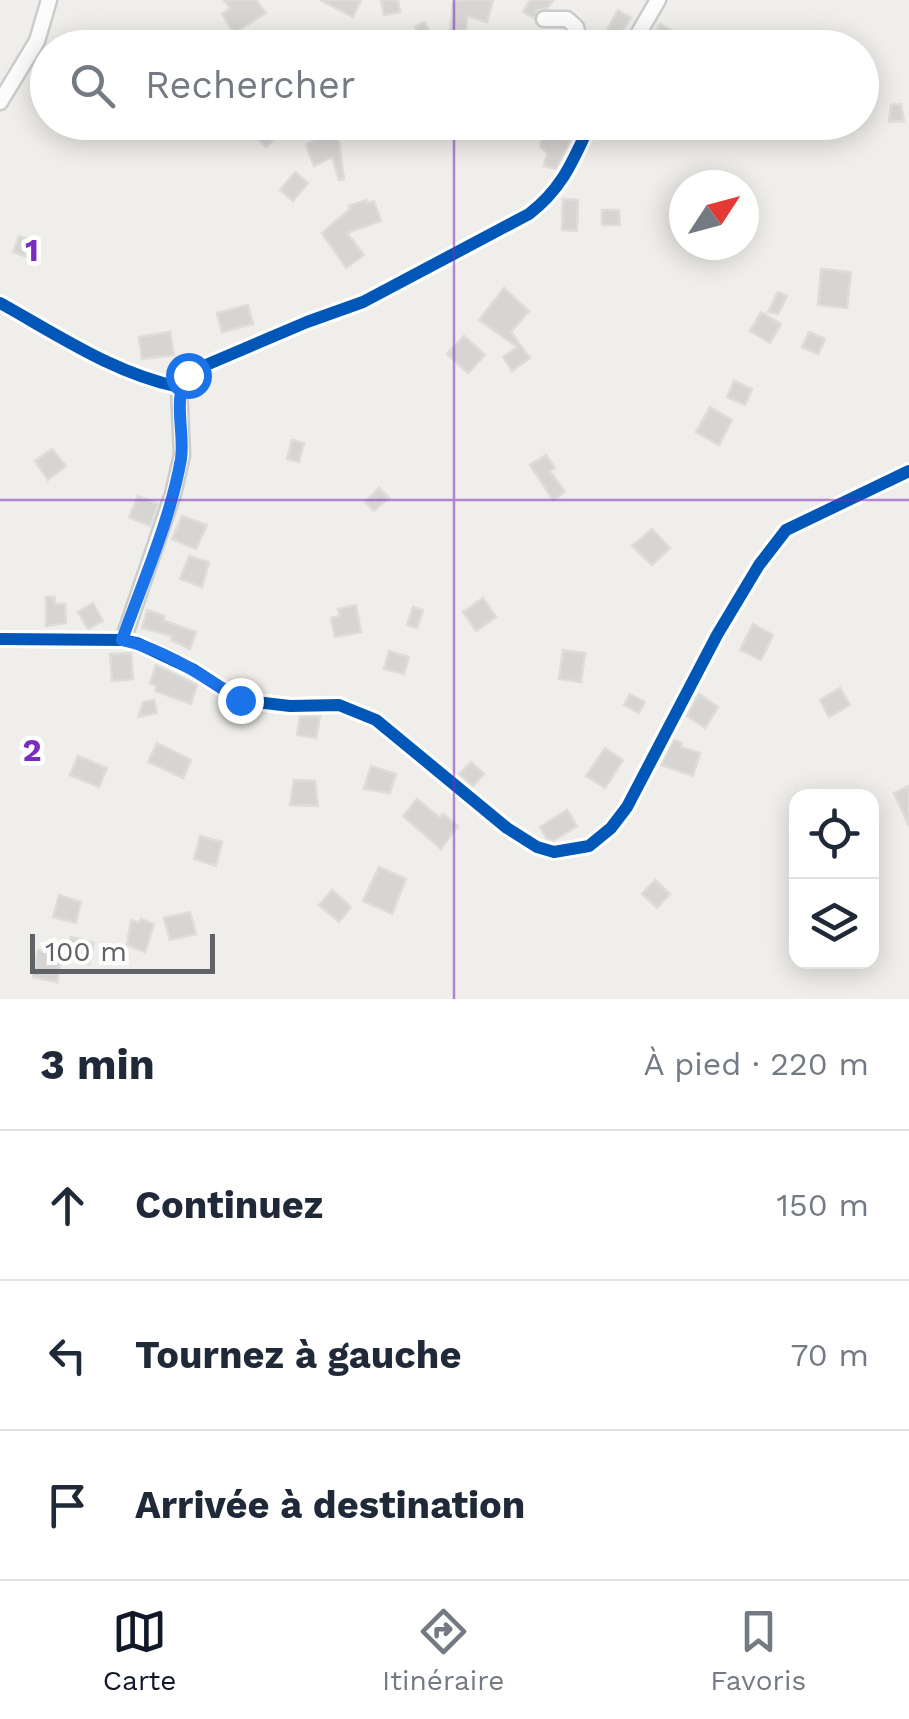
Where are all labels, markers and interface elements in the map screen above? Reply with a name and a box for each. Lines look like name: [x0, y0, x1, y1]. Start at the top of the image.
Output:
search box: [30, 30, 879, 140]
icon: search: [65, 58, 120, 113]
text: Rechercher: [145, 63, 355, 107]
north arrow: [669, 170, 759, 260]
text: 1: [25, 231, 39, 269]
route start: [166, 353, 212, 399]
route end: [218, 678, 264, 724]
text: 2: [22, 731, 42, 769]
map controls: [789, 789, 879, 969]
button: locate: [789, 789, 879, 879]
button: layers: [789, 879, 879, 969]
scale bar: [30, 929, 215, 974]
text: 100 m: [45, 935, 127, 968]
text: 3 min: [40, 1040, 155, 1089]
text: À pied · 220 m: [643, 1045, 869, 1083]
icon: ahead: [40, 1178, 95, 1233]
text: Continuez: [135, 1183, 323, 1227]
text: 150 m: [777, 1186, 869, 1224]
icon: left: [40, 1328, 95, 1383]
text: Tournez à gauche: [135, 1333, 461, 1377]
text: 70 m: [790, 1336, 869, 1374]
icon: arrive: [40, 1478, 95, 1533]
text: Arrivée à destination: [135, 1483, 525, 1527]
tab: Carte: [103, 1604, 176, 1697]
tab: Itinéraire: [382, 1604, 504, 1697]
tab: Favoris: [710, 1604, 806, 1697]

